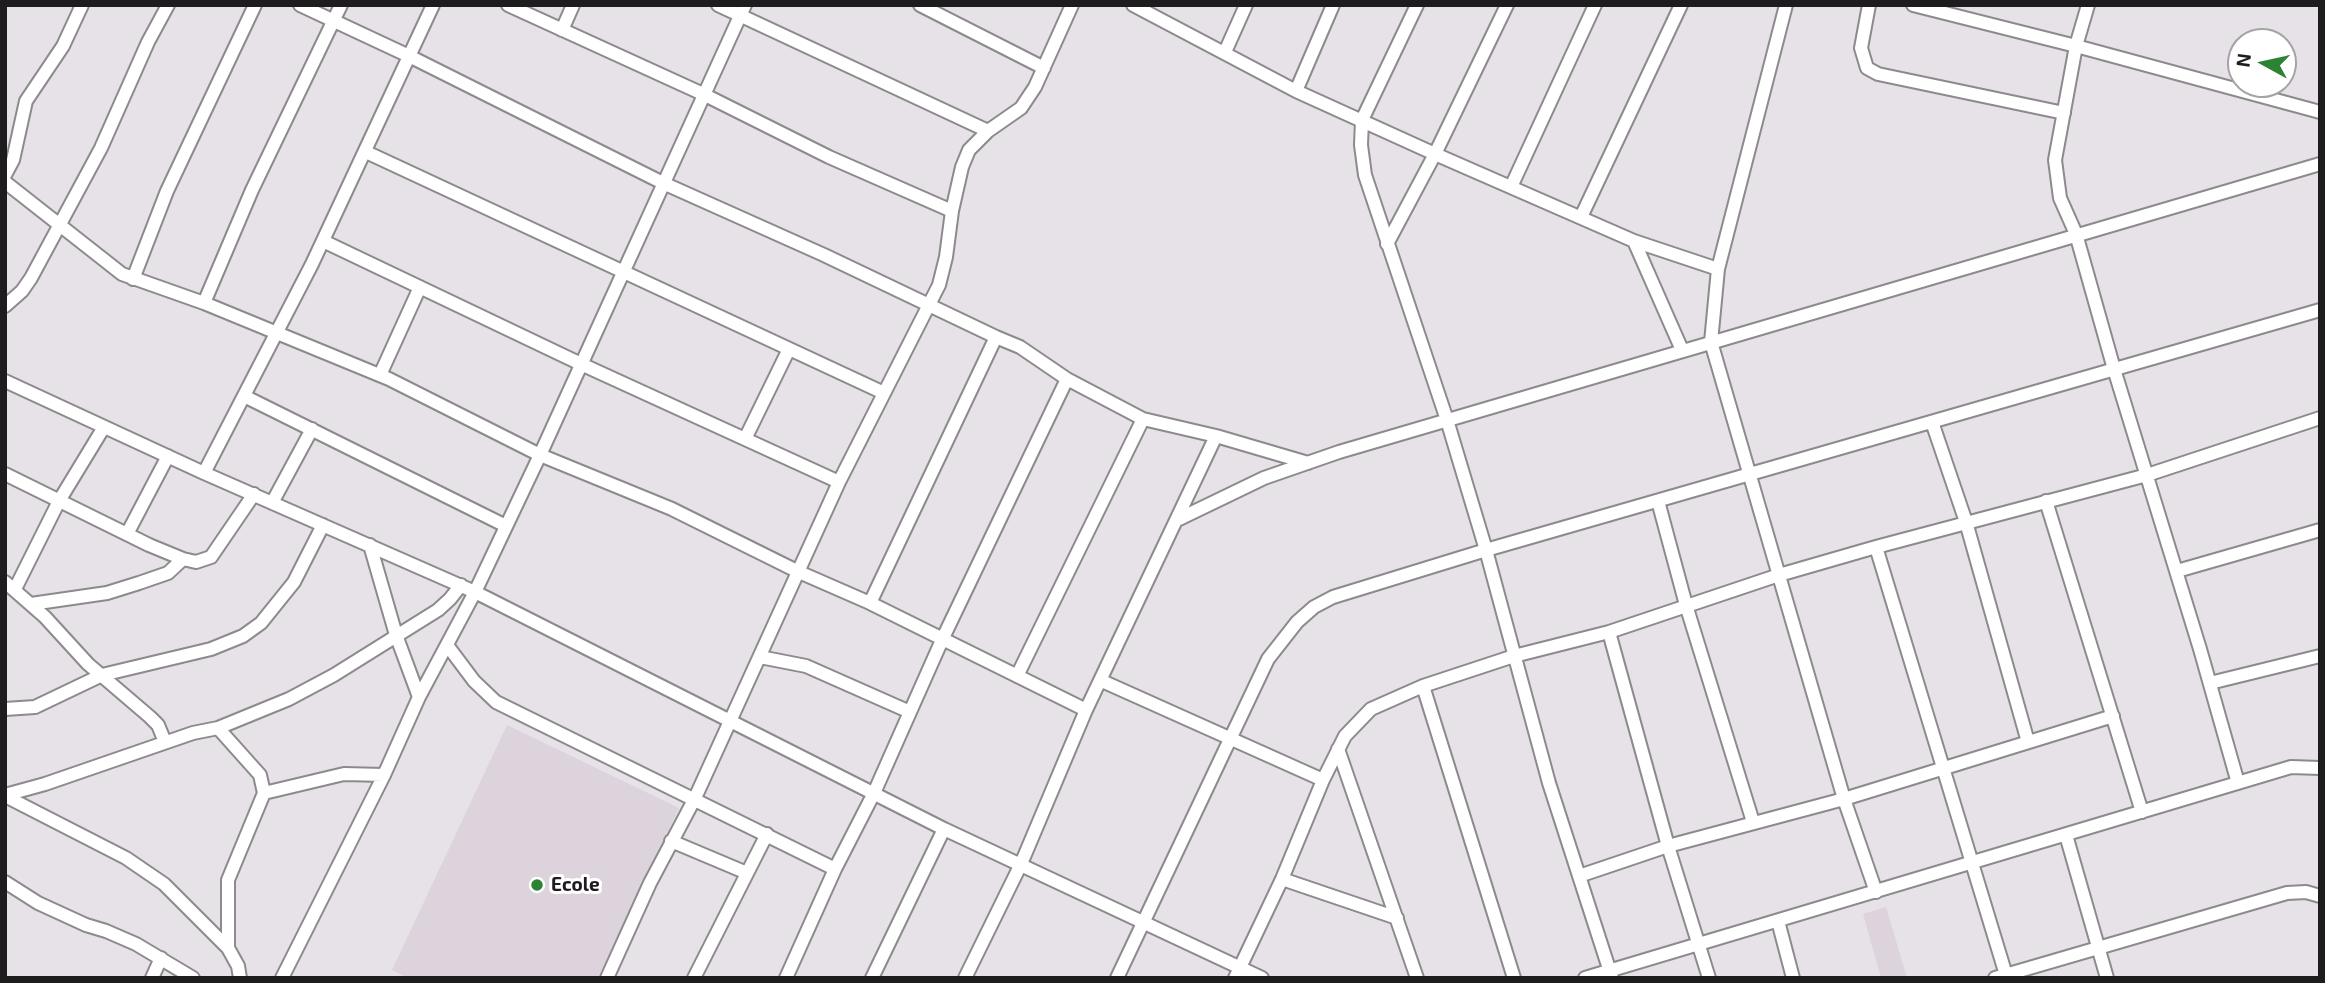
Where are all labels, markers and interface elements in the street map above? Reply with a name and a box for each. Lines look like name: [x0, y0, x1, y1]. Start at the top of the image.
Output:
north arrow: [2227, 28, 2297, 98]
text: N: [2230, 52, 2255, 69]
place label: Ecole: [551, 874, 600, 896]
marker: Ecole: [529, 877, 545, 893]

